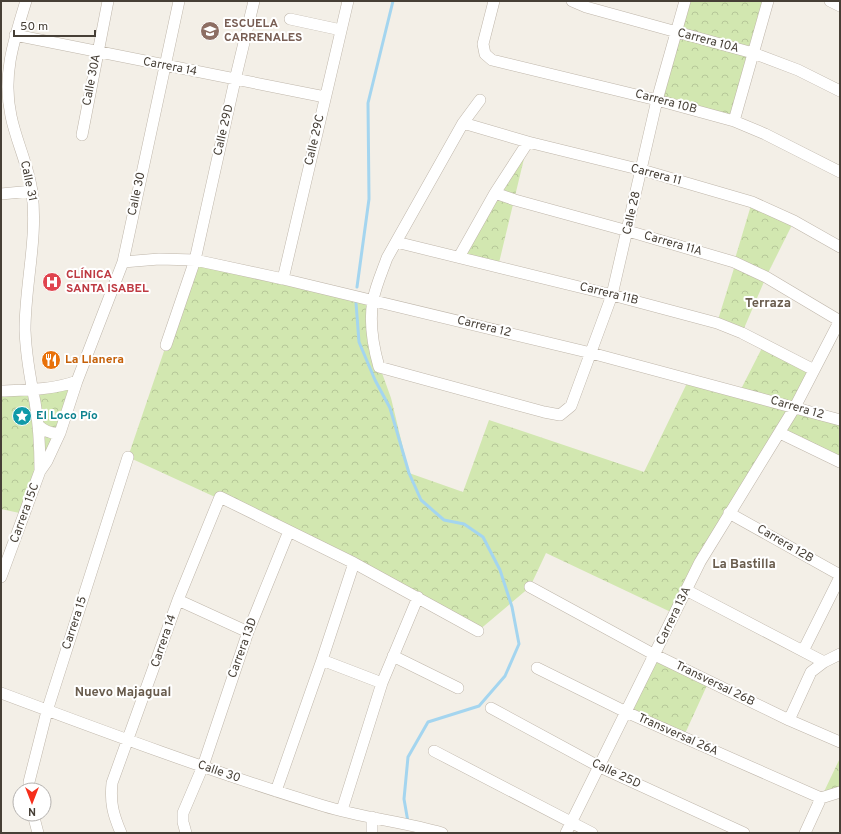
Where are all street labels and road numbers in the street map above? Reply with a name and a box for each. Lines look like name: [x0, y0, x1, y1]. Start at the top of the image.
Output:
street label: Carrera 10A: [675, 25, 741, 57]
street label: Calle 30A: [79, 53, 105, 107]
street label: Carrera 14: [141, 54, 199, 80]
street label: Carrera 10B: [633, 86, 699, 118]
street label: Calle 29D: [210, 103, 238, 157]
street label: Calle 29C: [301, 113, 329, 167]
street label: Calle 31: [16, 159, 40, 203]
street label: Carrera 11: [629, 161, 683, 189]
street label: Calle 30: [125, 171, 149, 217]
street label: Calle 28: [619, 190, 645, 236]
street label: Carrera 11A: [642, 228, 704, 260]
street label: Carrera 11B: [578, 279, 640, 309]
street label: Carrera 12: [455, 313, 513, 341]
street label: Carrera 12: [768, 393, 826, 423]
street label: Carrera 15C: [7, 480, 43, 545]
street label: Carrera 12B: [754, 521, 816, 567]
street label: Carrera 13A: [653, 584, 695, 648]
street label: Carrera 15: [59, 594, 91, 652]
street label: Carrera 14: [147, 612, 181, 670]
street label: Carrera 13D: [225, 616, 261, 680]
street label: Transversal 26B: [673, 658, 757, 710]
street label: Transversal 26A: [635, 710, 721, 760]
street label: Calle 25D: [589, 756, 643, 792]
street label: Calle 30: [195, 757, 243, 787]

